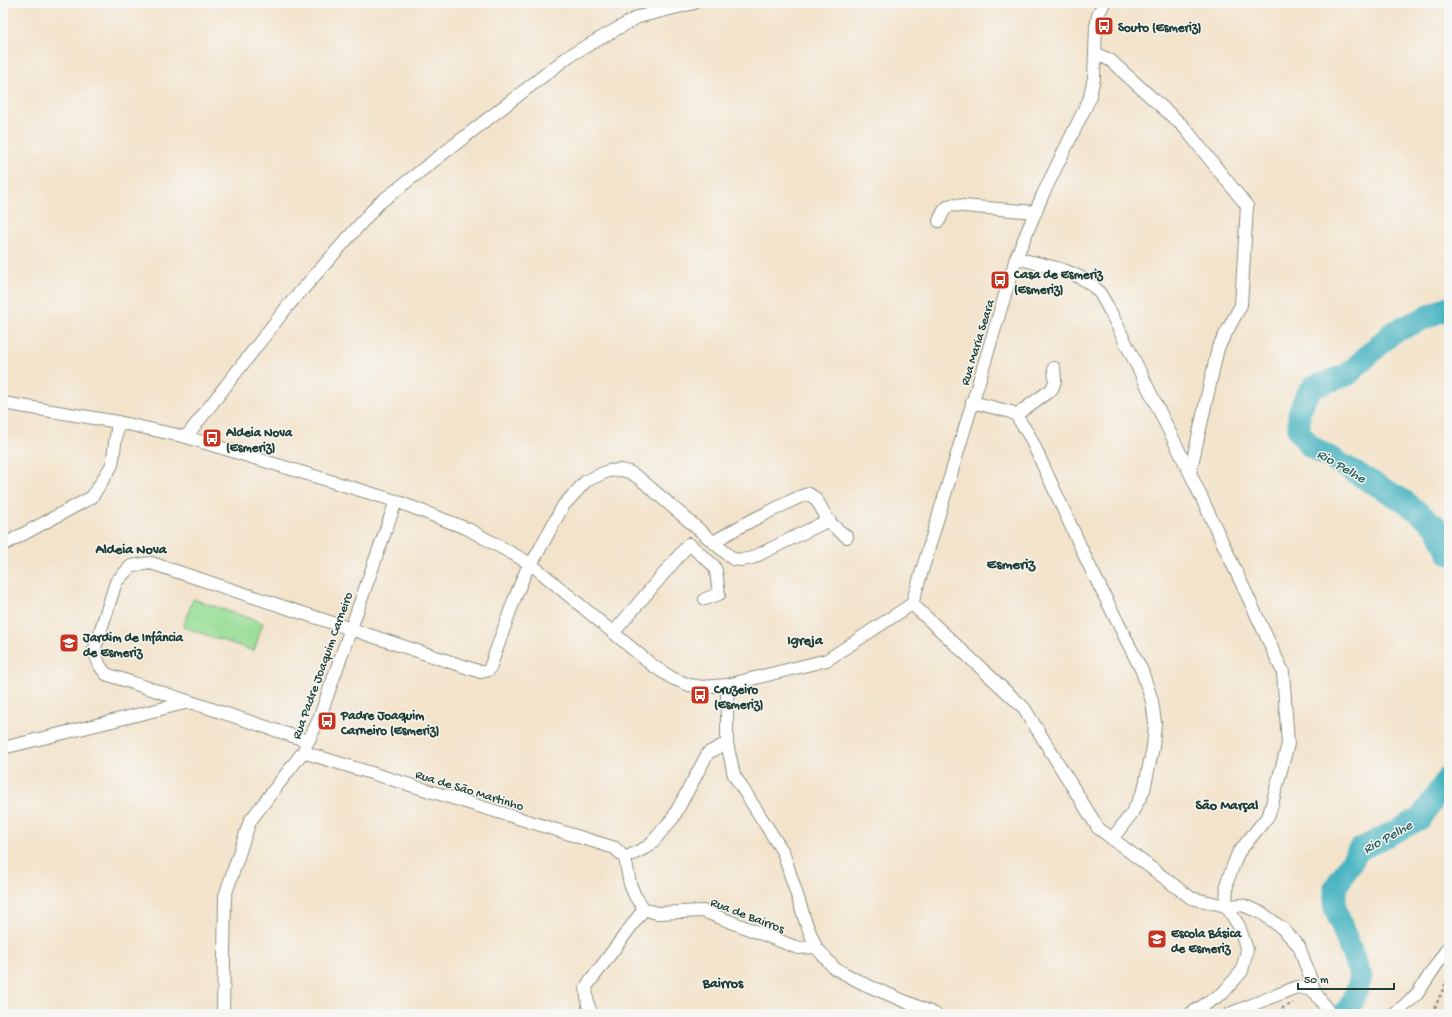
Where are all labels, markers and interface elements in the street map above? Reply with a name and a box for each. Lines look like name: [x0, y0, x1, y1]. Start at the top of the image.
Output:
bus stop icon: Souto (Esmeriz): [1093, 15, 1115, 37]
place label: Souto (Esmeriz): [1118, 21, 1201, 36]
place label: Casa de Esmeriz (Esmeriz): [1013, 268, 1104, 298]
bus stop icon: Casa de Esmeriz (Esmeriz): [989, 269, 1011, 291]
street label: Rua Maria Seara: [958, 297, 999, 387]
place label: Aldeia Nova (Esmeriz): [225, 426, 293, 456]
bus stop icon: Aldeia Nova (Esmeriz): [201, 427, 223, 449]
water label: Rio Pelhe: [1313, 446, 1369, 488]
district label: Aldeia Nova: [94, 542, 168, 559]
district label: Esmeriz: [987, 556, 1037, 574]
street label: Rua Padre Joaquim Carneiro: [290, 590, 357, 741]
place label: Jardim de Infância de Esmeriz: [82, 630, 184, 661]
school or university icon: Jardim de Infância de Esmeriz: [58, 632, 80, 654]
district label: Igreja: [787, 633, 824, 650]
place label: Cruzeiro (Esmeriz): [713, 683, 763, 713]
bus stop icon: Cruzeiro (Esmeriz): [689, 684, 711, 706]
place label: Padre Joaquim Carneiro (Esmeriz): [340, 709, 439, 739]
bus stop icon: Padre Joaquim Carneiro (Esmeriz): [316, 710, 338, 732]
street label: Rua de São Martinho: [413, 768, 526, 815]
district label: São Marçal: [1196, 798, 1258, 815]
water label: Rio Pelhe: [1361, 817, 1417, 859]
street label: Rua de Bairros: [708, 895, 787, 938]
place label: Escola Básica de Esmeriz: [1171, 927, 1242, 957]
school or university icon: Escola Básica de Esmeriz: [1146, 928, 1168, 950]
scale bar: [1298, 965, 1394, 991]
text: 50 m: [1304, 974, 1329, 988]
district label: Bairros: [702, 976, 744, 993]

